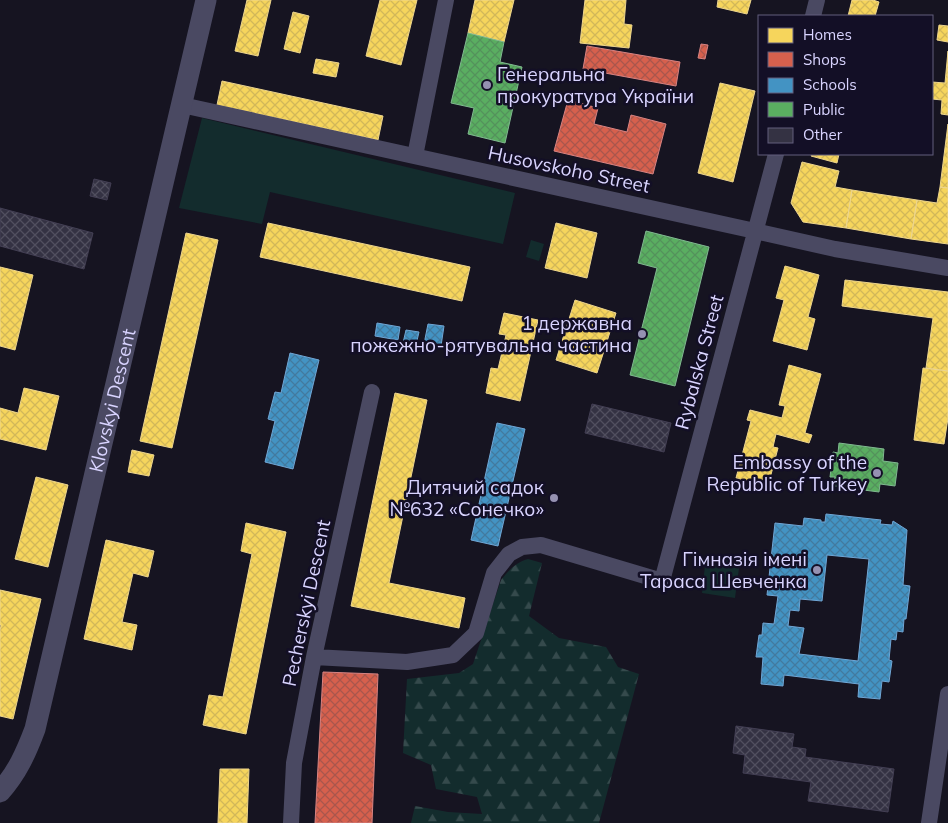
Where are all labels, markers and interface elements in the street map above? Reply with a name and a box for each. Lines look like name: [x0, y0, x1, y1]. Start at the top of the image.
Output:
legend: [758, 15, 933, 155]
text: Homes: [803, 25, 852, 44]
text: Shops: [803, 50, 846, 69]
place label: Генеральна прокуратура України: [497, 62, 694, 108]
text: Schools: [803, 75, 857, 94]
marker: Генеральна прокуратура України: [481, 79, 493, 91]
text: Public: [803, 100, 845, 119]
text: Other: [803, 125, 843, 144]
street label: Husovskoho Street: [486, 140, 652, 198]
street label: Rybalska Street: [669, 292, 729, 432]
place label: 1 державна пожежно-рятувальна частина: [350, 311, 632, 357]
street label: Klovskyi Descent: [84, 326, 141, 475]
marker: 1 державна пожежно-рятувальна частина: [636, 328, 648, 340]
place label: Embassy of the Republic of Turkey: [707, 450, 867, 496]
marker: Embassy of the Republic of Turkey: [871, 467, 883, 479]
place label: Дитячий садок №632 «Сонечко»: [389, 475, 545, 521]
marker: Дитячий садок №632 «Сонечко»: [548, 492, 560, 504]
street label: Pecherskyi Descent: [277, 517, 335, 688]
place label: Гімназія імені Тараса Шевченка: [640, 547, 807, 593]
marker: Гімназія імені Тараса Шевченка: [811, 564, 823, 576]

